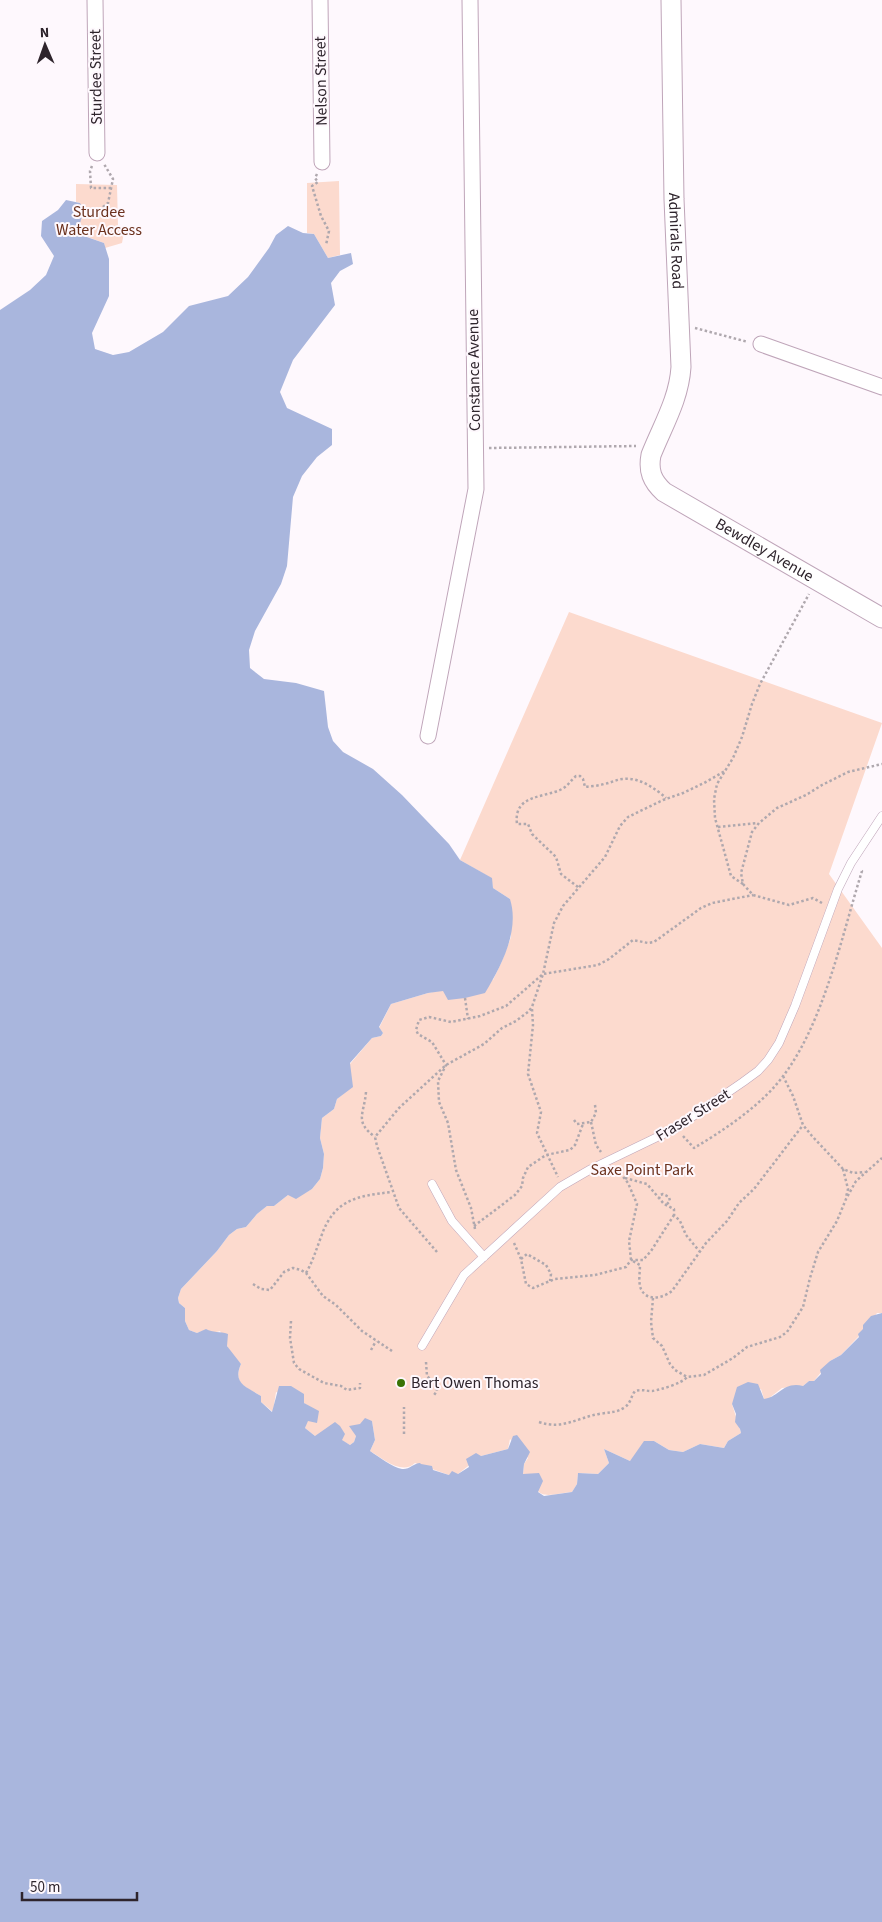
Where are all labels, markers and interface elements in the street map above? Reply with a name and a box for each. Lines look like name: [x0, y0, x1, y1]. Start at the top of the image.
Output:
north arrow: [20, 20, 70, 70]
text: N: [40, 23, 50, 43]
street label: Sturdee Street: [84, 28, 108, 125]
street label: Nelson Street: [309, 35, 333, 126]
street label: Admirals Road: [663, 193, 689, 290]
park label: Sturdee Water Access: [56, 201, 142, 241]
street label: Constance Avenue: [462, 309, 486, 431]
street label: Bewdley Avenue: [711, 513, 818, 587]
street label: Fraser Street: [651, 1083, 735, 1147]
park label: Saxe Point Park: [590, 1159, 694, 1181]
place label: Bert Owen Thomas: [411, 1372, 539, 1394]
marker: Bert Owen Thomas: [395, 1377, 407, 1389]
scale bar: [22, 1870, 138, 1902]
text: 50 m: [30, 1877, 60, 1898]

